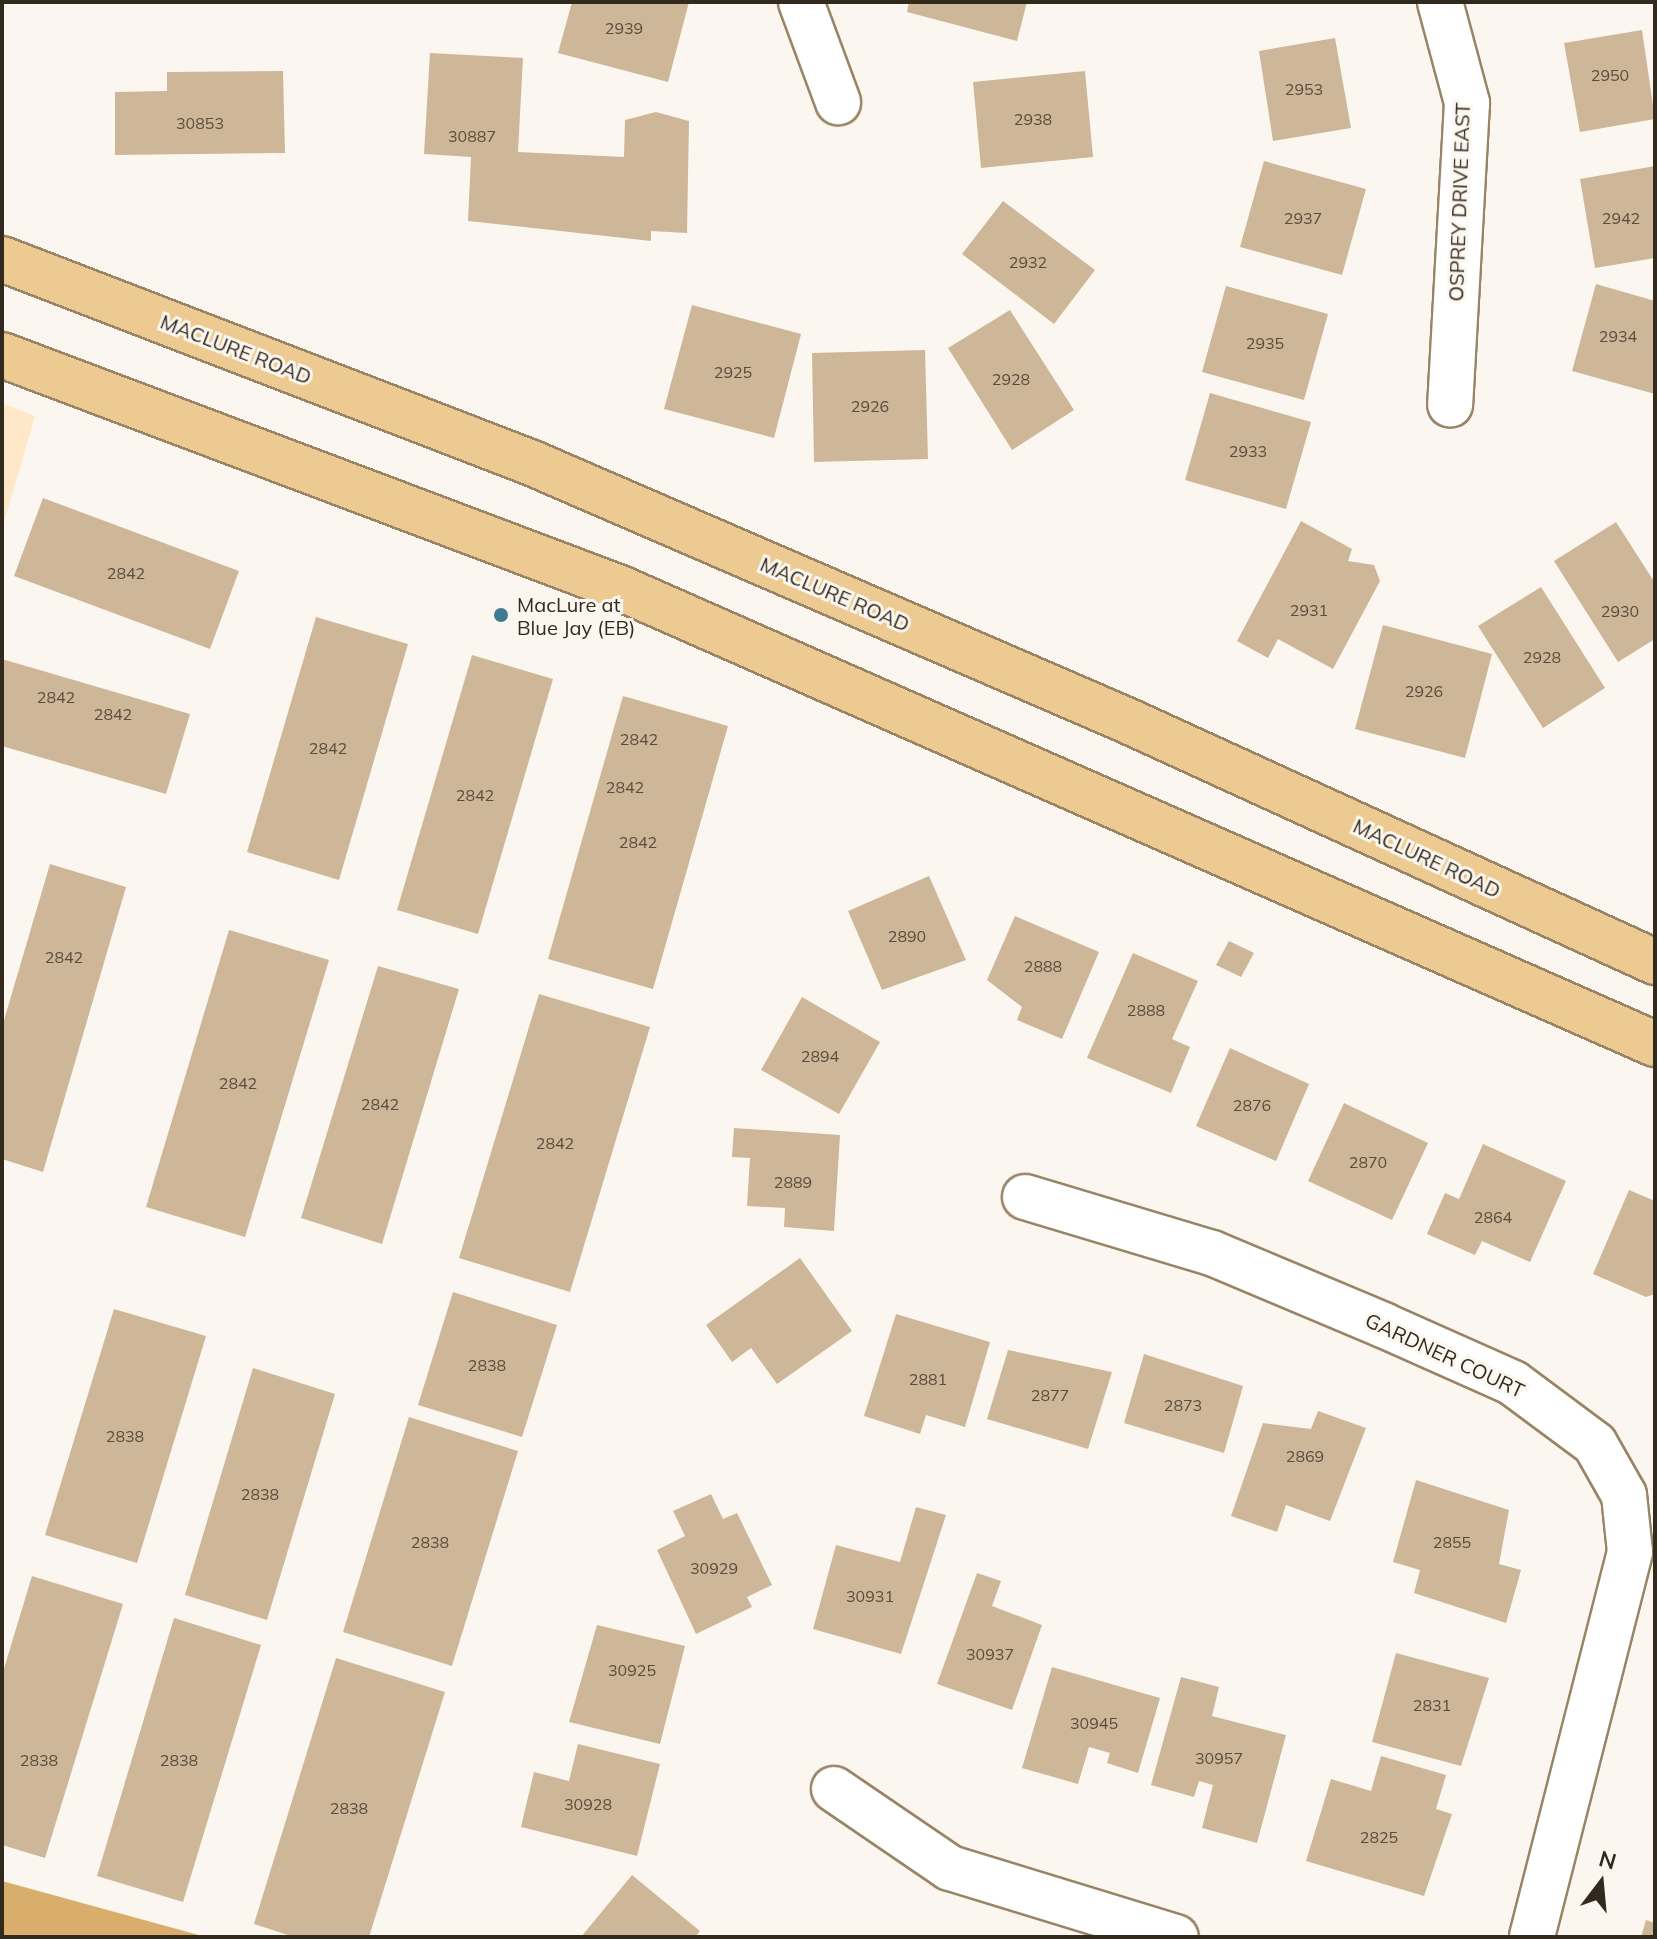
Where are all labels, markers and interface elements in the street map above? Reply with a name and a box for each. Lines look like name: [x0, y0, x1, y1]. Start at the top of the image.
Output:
house number: 2939: [605, 18, 643, 38]
house number: 2950: [1591, 65, 1629, 85]
house number: 2953: [1285, 79, 1323, 99]
street label: OSPREY DRIVE EAST: [1444, 102, 1474, 302]
house number: 2938: [1014, 109, 1052, 129]
house number: 30853: [176, 113, 224, 133]
house number: 30887: [448, 126, 496, 146]
house number: 2937: [1284, 208, 1322, 228]
house number: 2942: [1602, 208, 1640, 228]
house number: 2932: [1009, 252, 1047, 272]
street label: MACLURE ROAD: [157, 309, 315, 389]
house number: 2934: [1599, 326, 1637, 346]
house number: 2935: [1246, 333, 1284, 353]
house number: 2925: [714, 362, 752, 382]
house number: 2928: [992, 369, 1030, 389]
house number: 2926: [851, 396, 889, 416]
house number: 2933: [1229, 441, 1267, 461]
street label: MACLURE ROAD: [757, 552, 913, 636]
house number: 2842: [107, 563, 145, 583]
place label: MacLure at Blue Jay (EB): [517, 592, 635, 639]
house number: 2931: [1290, 600, 1328, 620]
house number: 2930: [1601, 601, 1639, 621]
marker: MacLure at Blue Jay (EB): [492, 606, 510, 624]
house number: 2928: [1523, 647, 1561, 667]
house number: 2926: [1405, 681, 1443, 701]
house number: 2842: [37, 687, 75, 707]
house number: 2842: [94, 704, 132, 724]
house number: 2842: [620, 729, 658, 749]
house number: 2842: [309, 738, 347, 758]
house number: 2842: [606, 777, 644, 797]
house number: 2842: [456, 785, 494, 805]
street label: MACLURE ROAD: [1350, 813, 1504, 903]
house number: 2842: [619, 832, 657, 852]
house number: 2890: [888, 926, 926, 946]
house number: 2842: [45, 947, 83, 967]
house number: 2888: [1024, 956, 1062, 976]
house number: 2888: [1127, 1000, 1165, 1020]
house number: 2894: [801, 1046, 839, 1066]
house number: 2842: [219, 1073, 257, 1093]
house number: 2842: [361, 1094, 399, 1114]
house number: 2876: [1233, 1095, 1271, 1115]
house number: 2842: [536, 1133, 574, 1153]
house number: 2870: [1349, 1152, 1387, 1172]
house number: 2889: [774, 1172, 812, 1192]
house number: 2864: [1474, 1207, 1512, 1227]
street label: GARDNER COURT: [1362, 1308, 1528, 1402]
house number: 2838: [468, 1355, 506, 1375]
house number: 2881: [909, 1369, 947, 1389]
house number: 2877: [1031, 1385, 1069, 1405]
house number: 2873: [1164, 1395, 1202, 1415]
house number: 2838: [106, 1426, 144, 1446]
house number: 2869: [1286, 1446, 1324, 1466]
house number: 2838: [241, 1484, 279, 1504]
house number: 2838: [411, 1532, 449, 1552]
house number: 2855: [1433, 1532, 1471, 1552]
house number: 30929: [690, 1558, 738, 1578]
house number: 30931: [846, 1586, 894, 1606]
house number: 30937: [966, 1644, 1014, 1664]
house number: 30925: [608, 1660, 656, 1680]
house number: 2831: [1413, 1695, 1451, 1715]
house number: 30945: [1070, 1713, 1118, 1733]
house number: 30957: [1195, 1748, 1243, 1768]
house number: 2838: [20, 1750, 58, 1770]
house number: 2838: [160, 1750, 198, 1770]
house number: 30928: [564, 1794, 612, 1814]
house number: 2838: [330, 1798, 368, 1818]
house number: 2825: [1360, 1827, 1398, 1847]
north arrow: [1561, 1843, 1641, 1923]
text: N: [1596, 1844, 1619, 1876]

